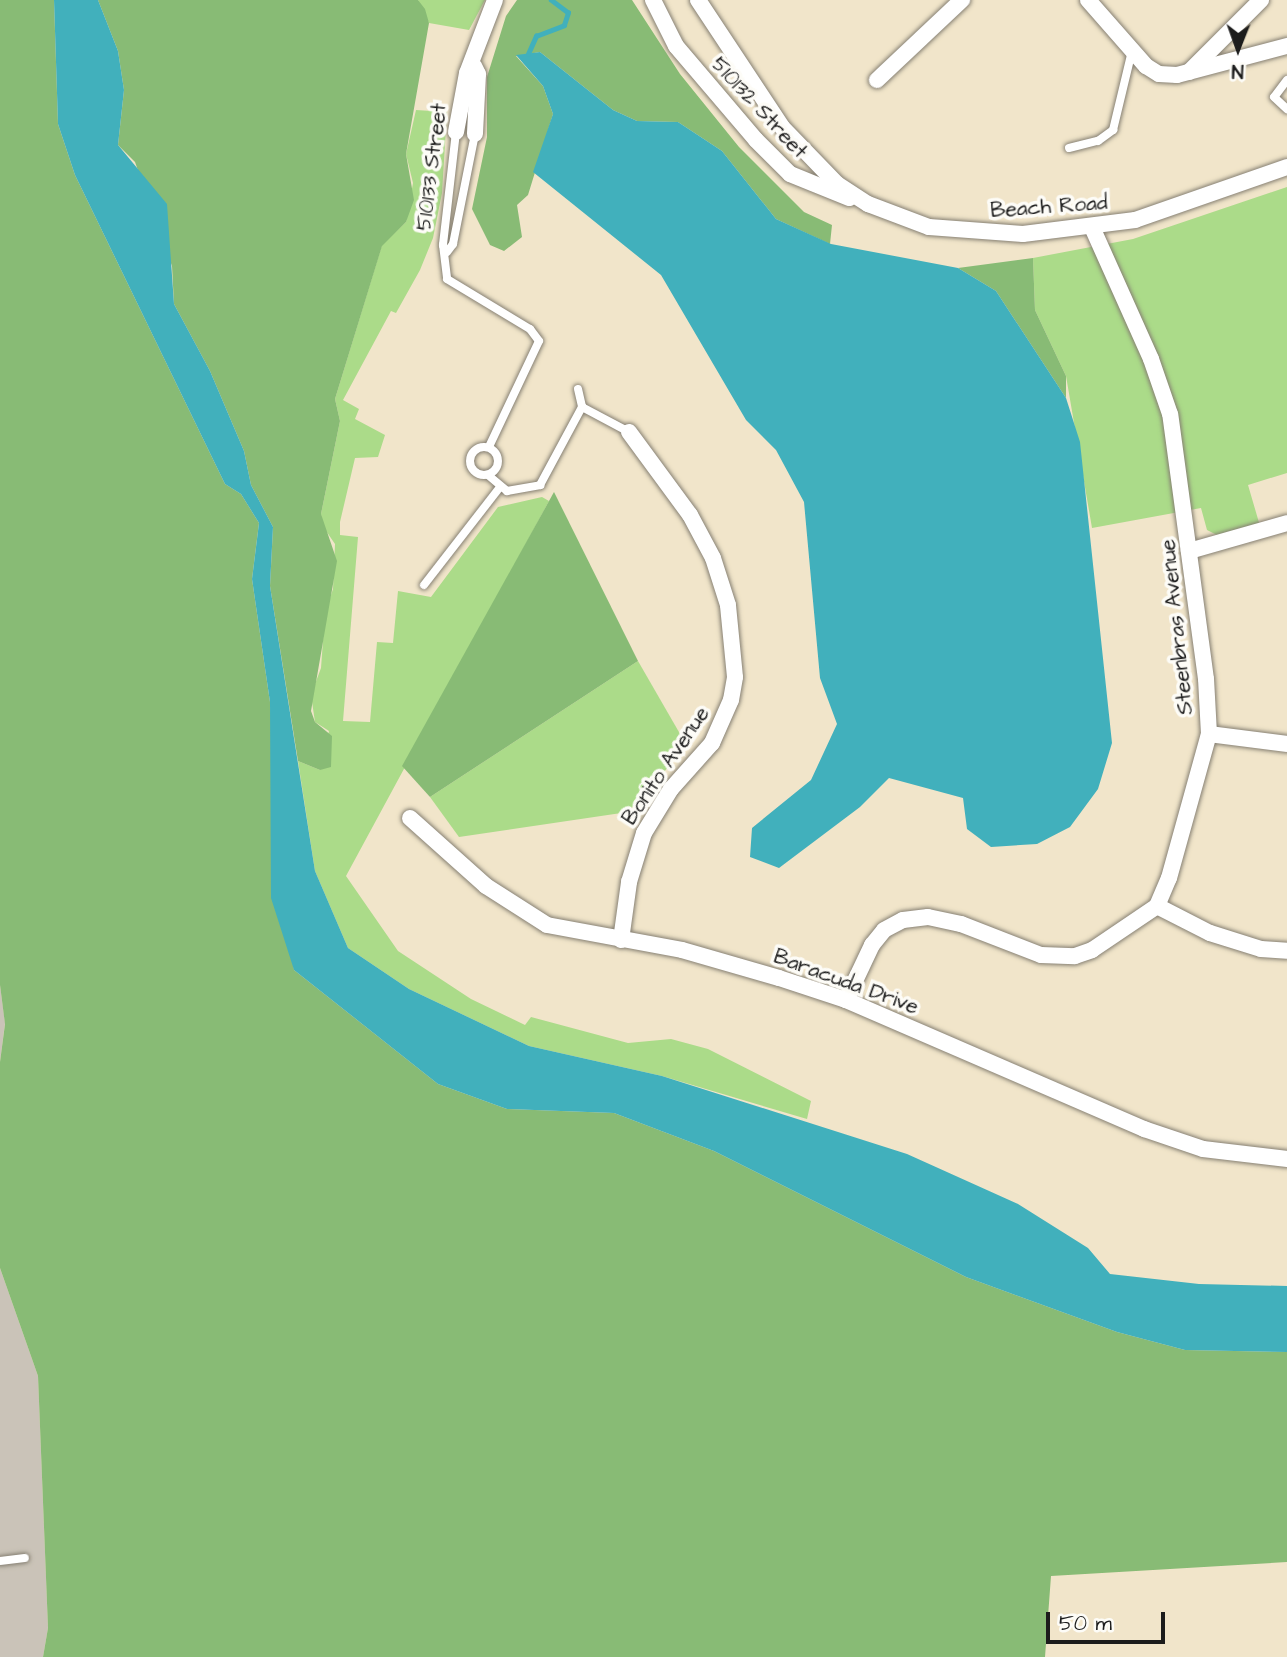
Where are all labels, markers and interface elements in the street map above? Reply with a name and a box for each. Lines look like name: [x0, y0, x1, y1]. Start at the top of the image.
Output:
north arrow: [1203, 14, 1273, 84]
street label: 510132 Street: [706, 52, 812, 164]
text: N: [1231, 57, 1244, 84]
street label: 510133 Street: [412, 102, 452, 232]
street label: Beach Road: [990, 190, 1108, 224]
street label: Steenbras Avenue: [1155, 538, 1199, 716]
street label: Bonito Avenue: [617, 702, 715, 830]
street label: Baracuda Drive: [770, 944, 922, 1020]
scale bar: [1049, 1598, 1168, 1642]
text: 50 m: [1059, 1609, 1112, 1638]

